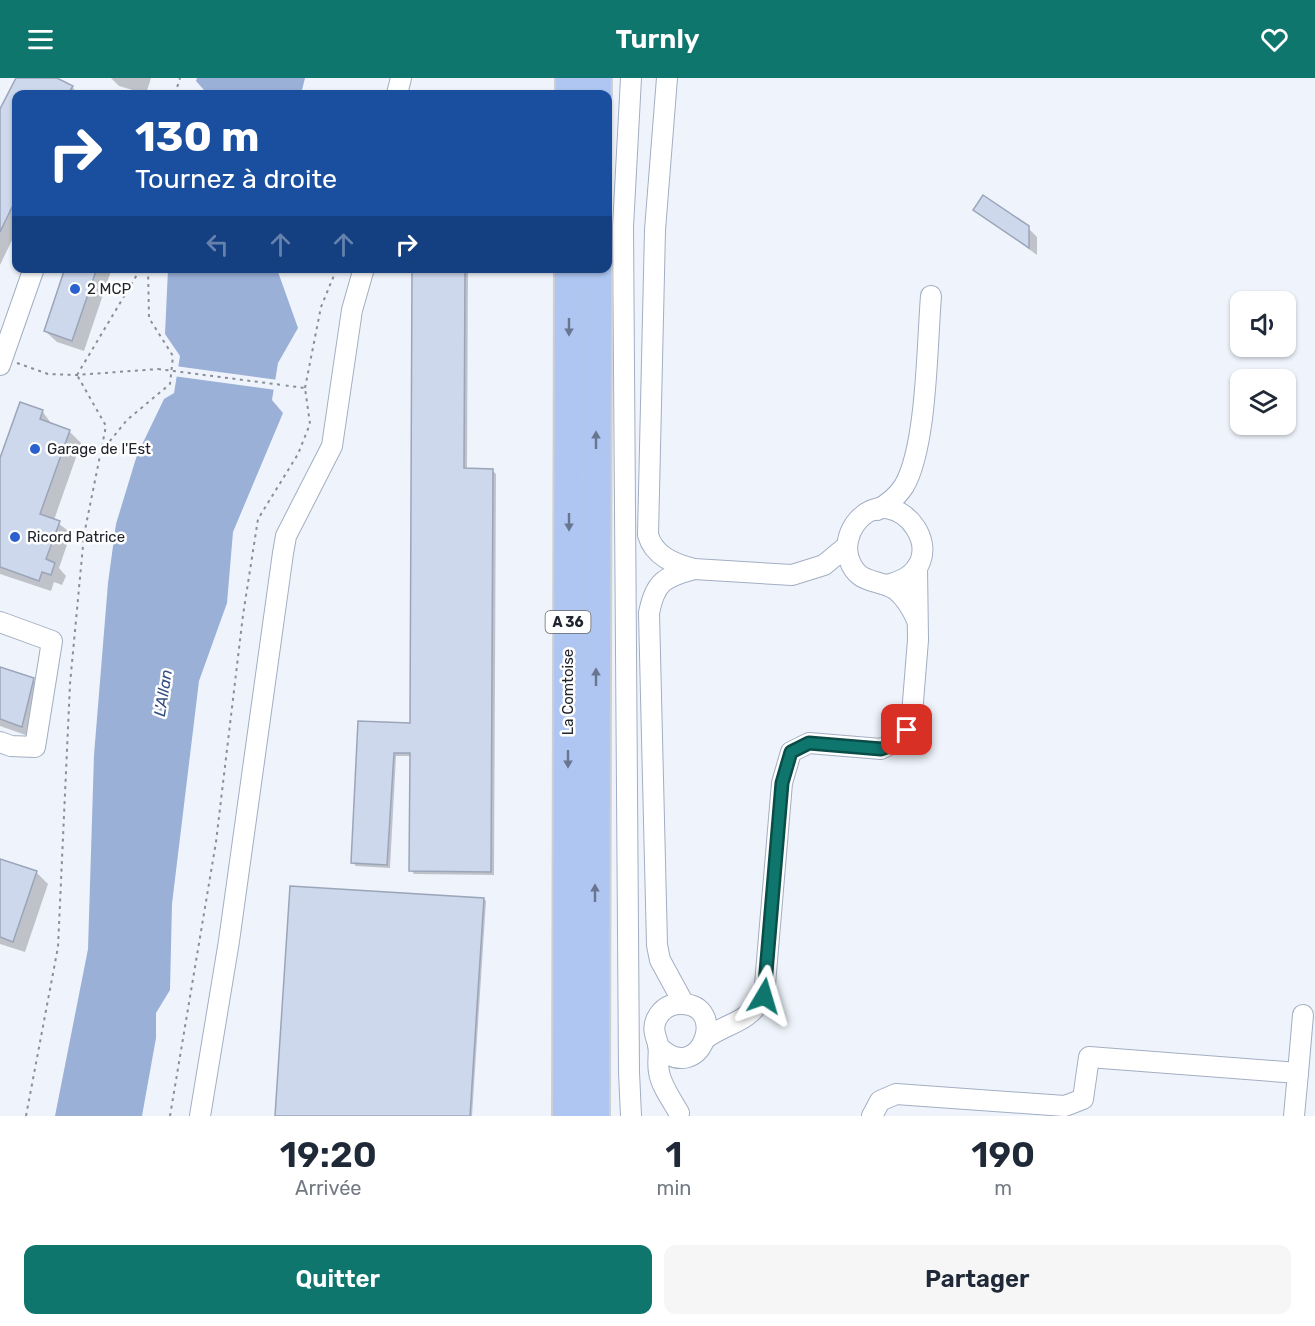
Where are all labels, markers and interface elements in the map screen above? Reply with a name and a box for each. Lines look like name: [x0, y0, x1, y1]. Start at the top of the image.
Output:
icon: menu: [24, 23, 57, 56]
text: Turnly: [615, 23, 700, 55]
icon: heart: [1258, 23, 1291, 56]
text: 130 m: [135, 112, 260, 162]
icon: right: [36, 114, 114, 192]
text: Tournez à droite: [135, 163, 337, 195]
icon: left: [201, 228, 234, 261]
icon: ahead: [264, 228, 297, 261]
icon: ahead: [327, 228, 360, 261]
icon: right: [390, 228, 423, 261]
place label: 2 MCP: [87, 280, 131, 298]
marker: 2 MCP: [68, 282, 82, 296]
map controls: [1230, 291, 1296, 435]
button: sound: [1230, 291, 1296, 357]
one-way arrow: [564, 317, 574, 336]
button: layers: [1230, 369, 1296, 435]
one-way arrow: [591, 431, 601, 450]
place label: Garage de l'Est: [47, 440, 151, 458]
marker: Garage de l'Est: [28, 442, 42, 456]
one-way arrow: [564, 512, 574, 531]
place label: Ricord Patrice: [27, 528, 125, 546]
marker: Ricord Patrice: [8, 530, 22, 544]
road number: A 36: [546, 611, 590, 633]
street label: La Comtoise: [559, 649, 577, 735]
water label: L'Allan: [150, 668, 176, 718]
one-way arrow: [591, 668, 601, 687]
pin: [881, 704, 932, 755]
icon: arrive: [890, 713, 923, 746]
one-way arrow: [563, 749, 573, 768]
one-way arrow: [590, 884, 600, 903]
position arrow: [732, 964, 796, 1028]
text: 19:20: [280, 1133, 377, 1176]
text: 1: [665, 1133, 683, 1176]
text: 190: [971, 1133, 1035, 1176]
text: Arrivée: [295, 1176, 362, 1200]
text: min: [657, 1176, 691, 1200]
text: m: [994, 1176, 1012, 1200]
button: Quitter: [24, 1245, 652, 1314]
button: Partager: [664, 1245, 1291, 1314]

